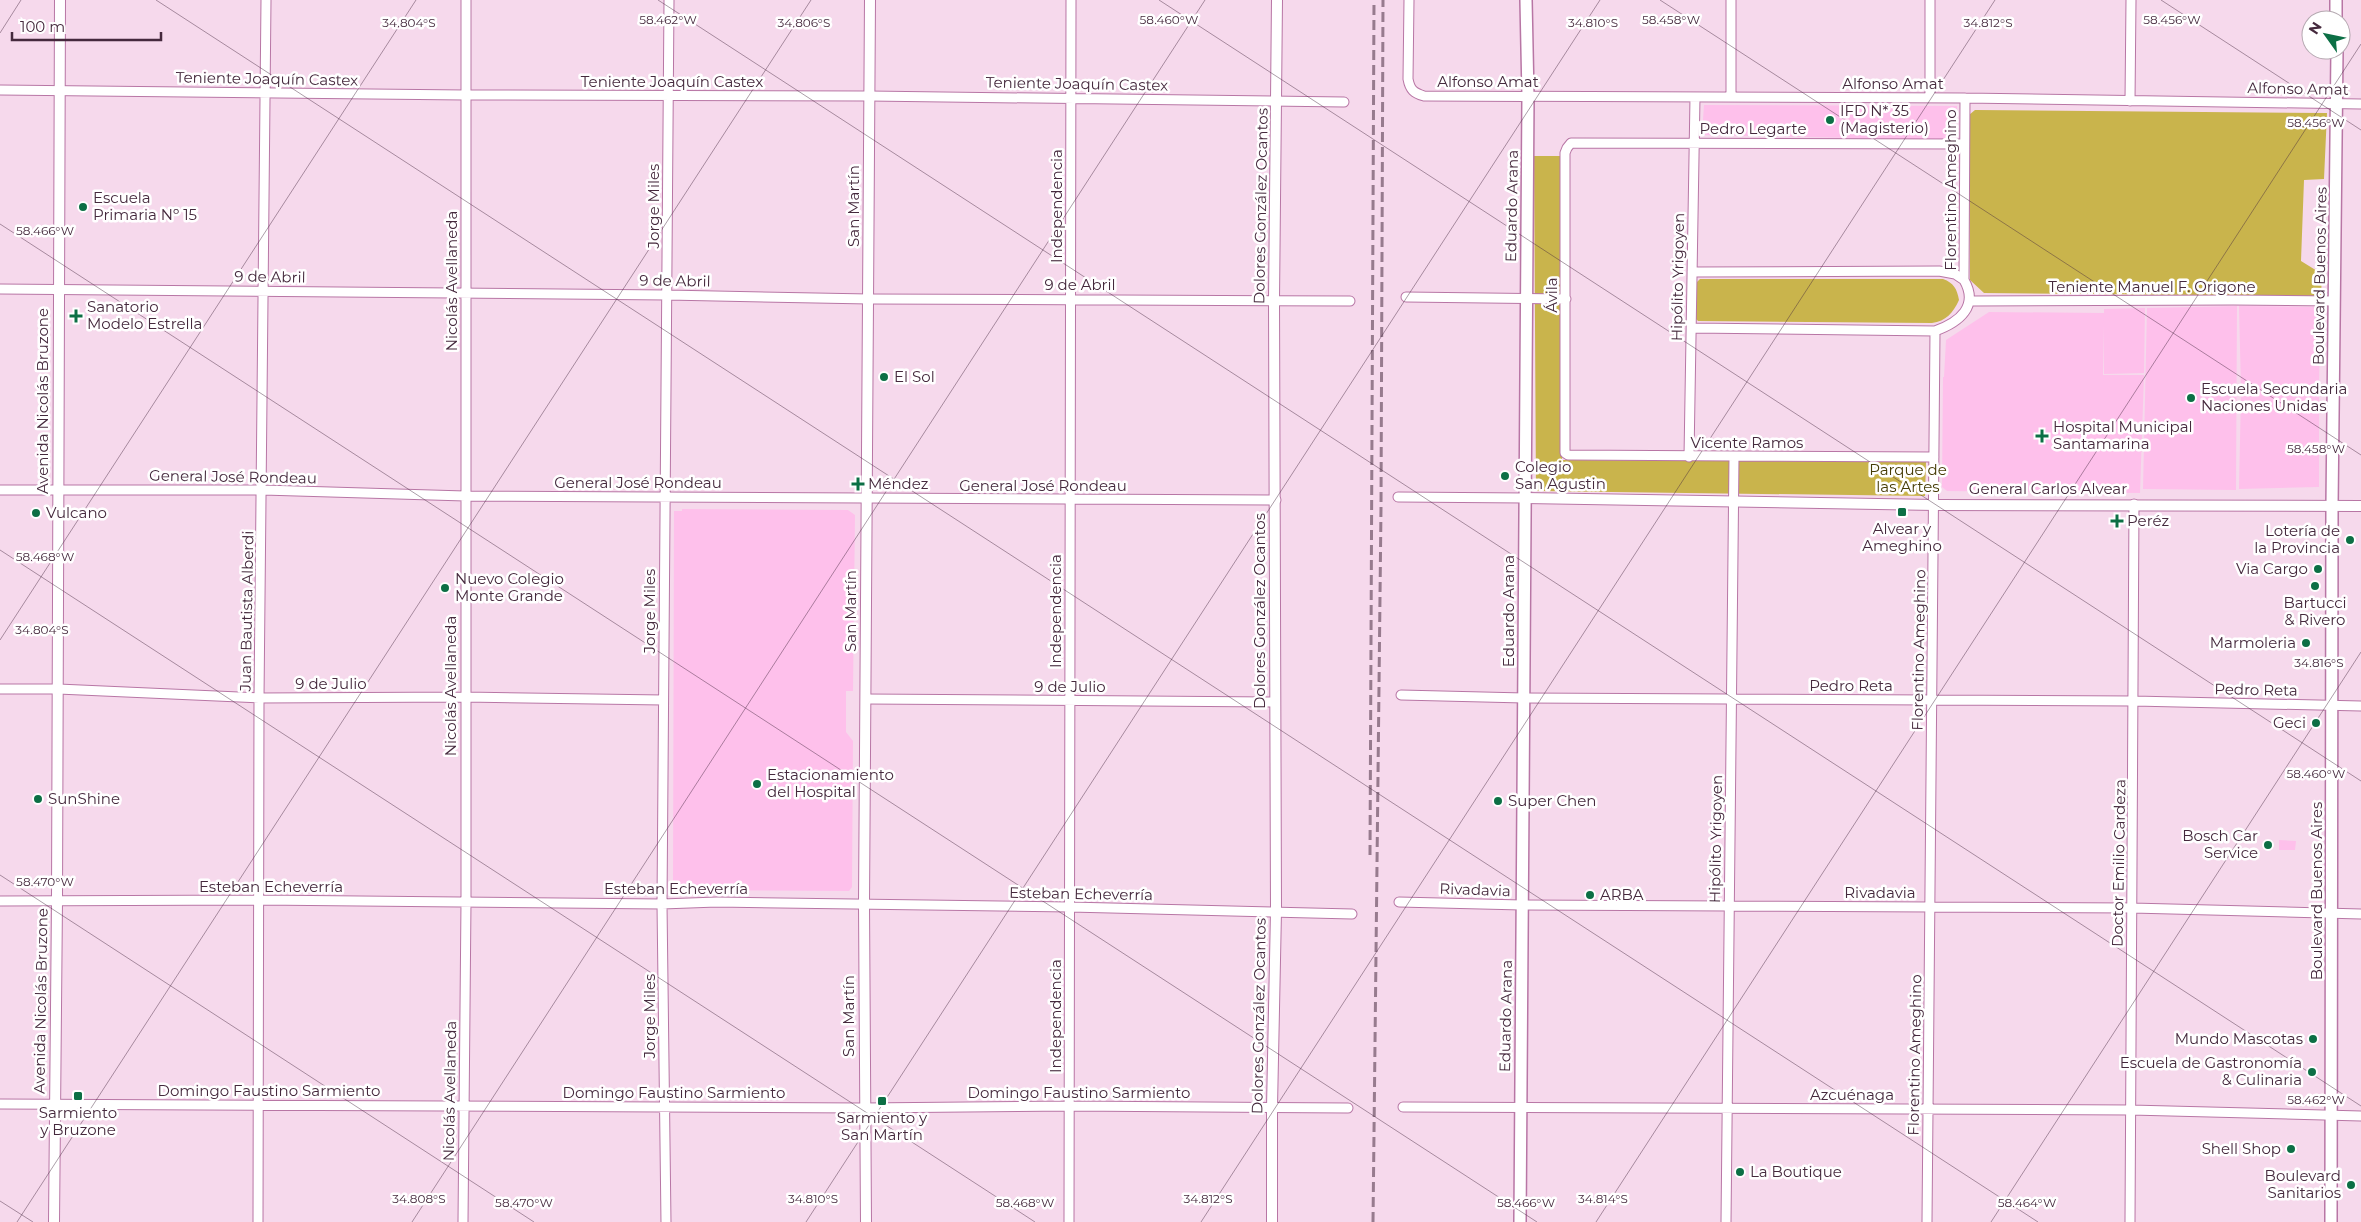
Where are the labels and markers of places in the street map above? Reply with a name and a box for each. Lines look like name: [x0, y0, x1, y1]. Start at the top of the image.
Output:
place label: IFD N* 35 (Magisterio): [1840, 101, 1929, 137]
marker: IFD N* 35 (Magisterio): [1824, 114, 1836, 126]
place label: Escuela Primaria Nº 15: [93, 188, 197, 224]
marker: Escuela Primaria Nº 15: [77, 201, 89, 213]
place label: Sanatorio Modelo Estrella: [87, 297, 202, 333]
marker: Sanatorio Modelo Estrella: [69, 309, 83, 323]
place label: El Sol: [894, 367, 935, 386]
marker: El Sol: [878, 371, 890, 383]
place label: Escuela Secundaria Naciones Unidas: [2201, 379, 2347, 415]
marker: Escuela Secundaria Naciones Unidas: [2185, 392, 2197, 404]
place label: Hospital Municipal Santamarina: [2053, 417, 2193, 453]
marker: Hospital Municipal Santamarina: [2035, 429, 2049, 443]
place label: Colegio San Agustin: [1515, 457, 1606, 493]
marker: Colegio San Agustin: [1499, 470, 1511, 482]
place label: Méndez: [868, 474, 929, 493]
marker: Méndez: [852, 478, 864, 490]
place label: Vulcano: [46, 503, 107, 522]
marker: Alvear y Ameghino: [1896, 506, 1908, 518]
marker: Vulcano: [30, 507, 42, 519]
place label: Peréz: [2127, 511, 2169, 530]
marker: Peréz: [2111, 515, 2123, 527]
place label: Alvear y Ameghino: [1862, 519, 1942, 555]
place label: Lotería de la Provincia: [2254, 521, 2340, 557]
marker: Lotería de la Provincia: [2344, 534, 2356, 546]
place label: Via Cargo: [2236, 559, 2308, 578]
marker: Via Cargo: [2312, 563, 2324, 575]
place label: Nuevo Colegio Monte Grande: [455, 569, 564, 605]
marker: Bartucci & Rivero: [2309, 580, 2321, 592]
marker: Nuevo Colegio Monte Grande: [439, 582, 451, 594]
place label: Bartucci & Rivero: [2283, 593, 2347, 629]
place label: Marmoleria: [2210, 633, 2296, 652]
marker: Marmoleria: [2300, 637, 2312, 649]
place label: Geci: [2273, 713, 2306, 732]
marker: Geci: [2310, 717, 2322, 729]
place label: Estacionamiento del Hospital: [767, 765, 894, 801]
marker: Estacionamiento del Hospital: [751, 778, 763, 790]
place label: SunShine: [48, 789, 120, 808]
place label: Super Chen: [1508, 791, 1596, 810]
marker: SunShine: [32, 793, 44, 805]
marker: Super Chen: [1492, 795, 1504, 807]
place label: Bosch Car Service: [2182, 826, 2258, 862]
marker: Bosch Car Service: [2262, 839, 2274, 851]
place label: ARBA: [1600, 885, 1644, 904]
marker: ARBA: [1584, 889, 1596, 901]
place label: Mundo Mascotas: [2175, 1029, 2303, 1048]
marker: Mundo Mascotas: [2307, 1033, 2319, 1045]
place label: Escuela de Gastronomía & Culinaria: [2120, 1053, 2302, 1089]
marker: Escuela de Gastronomía & Culinaria: [2306, 1066, 2318, 1078]
marker: Sarmiento y Bruzone: [72, 1090, 84, 1102]
marker: Sarmiento y San Martín: [876, 1095, 888, 1107]
place label: Sarmiento y Bruzone: [39, 1103, 117, 1139]
place label: Sarmiento y San Martín: [837, 1108, 928, 1144]
place label: Shell Shop: [2202, 1139, 2281, 1158]
marker: Shell Shop: [2285, 1143, 2297, 1155]
place label: La Boutique: [1750, 1162, 1842, 1181]
marker: La Boutique: [1734, 1166, 1746, 1178]
place label: Boulevard Sanitarios: [2265, 1166, 2341, 1202]
marker: Boulevard Sanitarios: [2345, 1179, 2357, 1191]

